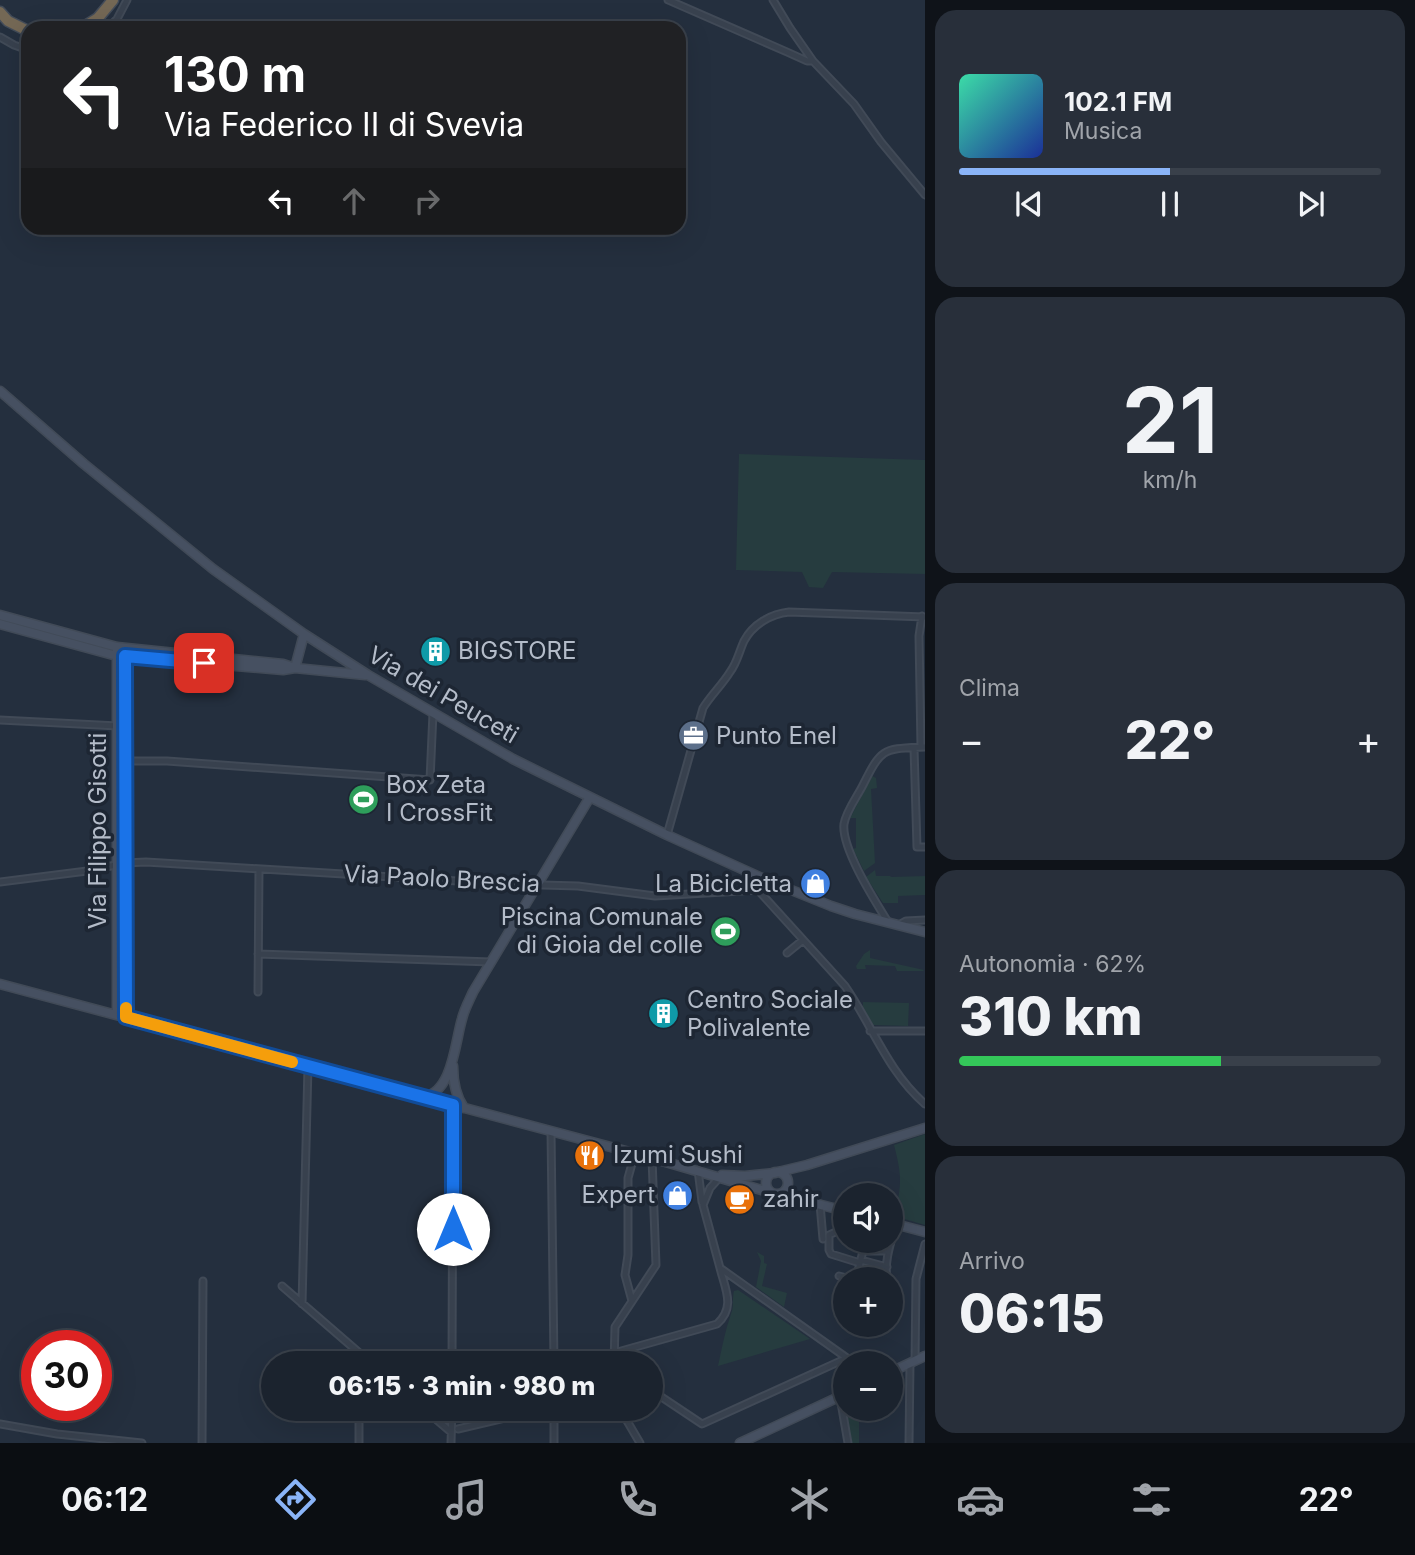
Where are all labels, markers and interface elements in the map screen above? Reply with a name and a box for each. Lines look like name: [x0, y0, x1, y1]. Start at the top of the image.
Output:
text: 130 m: [164, 45, 306, 104]
icon: left: [49, 49, 140, 140]
text: 102.1 FM: [1064, 86, 1172, 117]
text: Via Federico II di Svevia: [164, 105, 524, 144]
text: Musica: [1064, 117, 1142, 145]
icon: left: [262, 182, 300, 220]
icon: ahead: [335, 182, 373, 220]
icon: right: [408, 182, 446, 220]
icon: previous: [1010, 185, 1048, 223]
icon: pause: [1151, 185, 1189, 223]
icon: next: [1292, 185, 1330, 223]
text: 21: [1122, 365, 1218, 475]
text: km/h: [1143, 466, 1197, 494]
pin: [174, 633, 234, 693]
building icon: BIGSTORE: [418, 634, 452, 668]
place label: BIGSTORE: [458, 636, 576, 665]
street label: Via dei Peuceti: [363, 640, 524, 749]
icon: arrive: [185, 644, 223, 682]
text: Clima: [959, 674, 1020, 702]
text: 22°: [1125, 709, 1215, 772]
text: −: [959, 717, 984, 763]
text: +: [1356, 717, 1381, 763]
office icon: Punto Enel: [676, 719, 710, 753]
place label: Punto Enel: [716, 721, 837, 750]
street label: Via Filippo Gisotti: [83, 733, 112, 929]
place label: Box Zeta I CrossFit: [386, 770, 493, 827]
sports icon: Box Zeta I CrossFit: [346, 782, 380, 816]
street label: Via Paolo Brescia: [343, 859, 541, 898]
shop icon: La Bicicletta: [798, 867, 832, 901]
place label: La Bicicletta: [655, 869, 792, 898]
place label: Piscina Comunale di Gioia del colle: [501, 902, 703, 959]
sports icon: Piscina Comunale di Gioia del colle: [709, 914, 743, 948]
text: Autonomia · 62%: [959, 950, 1146, 978]
place label: Centro Sociale Polivalente: [687, 985, 853, 1042]
text: 310 km: [959, 985, 1143, 1048]
building icon: Centro Sociale Polivalente: [647, 997, 681, 1031]
restaurant icon: Izumi Sushi: [573, 1138, 607, 1172]
place label: Izumi Sushi: [613, 1140, 743, 1169]
shop icon: Expert: [661, 1178, 695, 1212]
place label: Expert: [582, 1180, 655, 1209]
cafe icon: zahir: [723, 1182, 757, 1216]
map controls: [833, 1183, 903, 1421]
button: sound: [833, 1183, 903, 1253]
place label: zahir: [763, 1184, 819, 1213]
position arrow: [416, 1192, 490, 1266]
text: Arrivo: [959, 1247, 1025, 1275]
button: +: [833, 1267, 903, 1337]
text: 06:15: [959, 1282, 1105, 1345]
speed limit sign: 30: [21, 1330, 112, 1421]
button: −: [833, 1351, 903, 1421]
text: 06:15 · 3 min · 980 m: [329, 1370, 595, 1401]
icon: directions: [271, 1475, 320, 1524]
icon: music: [442, 1475, 491, 1524]
icon: phone: [613, 1475, 662, 1524]
icon: climate: [785, 1475, 834, 1524]
icon: car: [956, 1475, 1005, 1524]
icon: filters: [1127, 1475, 1176, 1524]
text: 06:12: [61, 1480, 148, 1519]
text: 22°: [1299, 1480, 1354, 1519]

